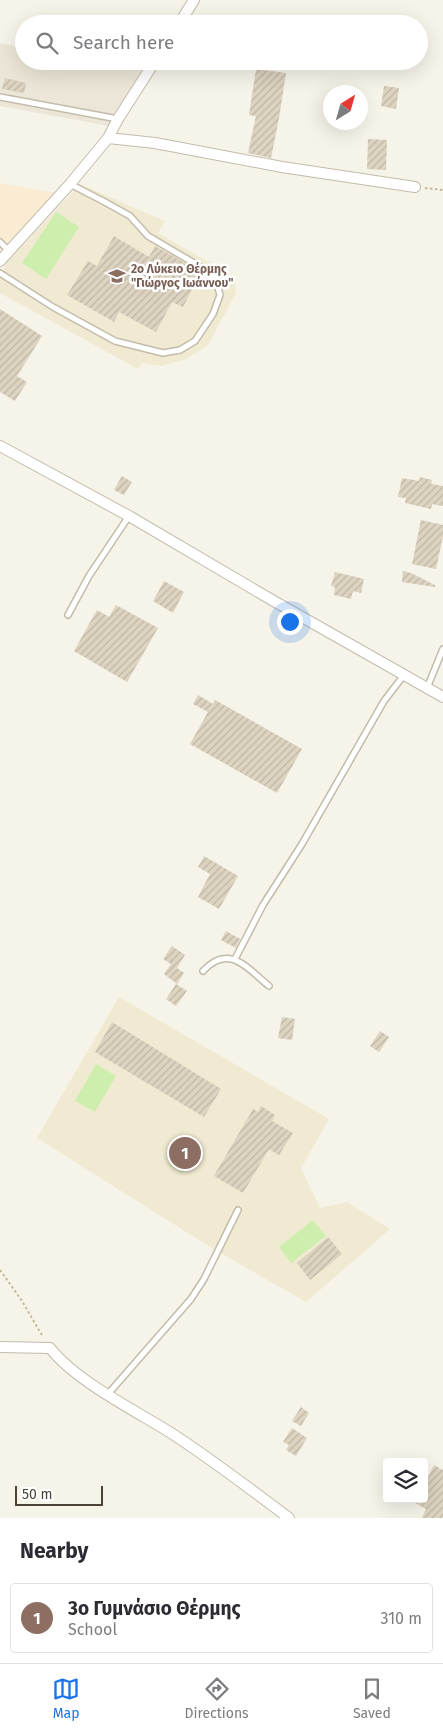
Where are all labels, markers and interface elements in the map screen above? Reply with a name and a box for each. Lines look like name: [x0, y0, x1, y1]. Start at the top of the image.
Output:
search box: [15, 15, 428, 70]
icon: search: [33, 29, 61, 57]
text: Search here: [73, 31, 174, 54]
north arrow: [323, 85, 368, 130]
place label: 2ο Λύκειο Θέρμης "Γιώργος Ιωάννου": [131, 261, 234, 290]
school or university icon: 2ο Λύκειο Θέρμης "Γιώργος Ιωάννου": [107, 266, 127, 286]
your location: [277, 609, 303, 635]
pin: 1: [169, 1134, 201, 1172]
map controls: [383, 1458, 428, 1503]
button: layers: [383, 1458, 428, 1503]
scale bar: [15, 1483, 102, 1506]
text: 50 m: [22, 1486, 53, 1503]
text: Nearby: [20, 1538, 88, 1564]
text: 3ο Γυμνάσιο Θέρμης: [68, 1597, 241, 1620]
text: 1: [33, 1609, 41, 1628]
text: 310 m: [381, 1609, 422, 1628]
text: School: [68, 1620, 117, 1639]
tab: Map: [52, 1675, 80, 1722]
tab: Directions: [184, 1675, 249, 1722]
tab: Saved: [353, 1675, 391, 1722]

